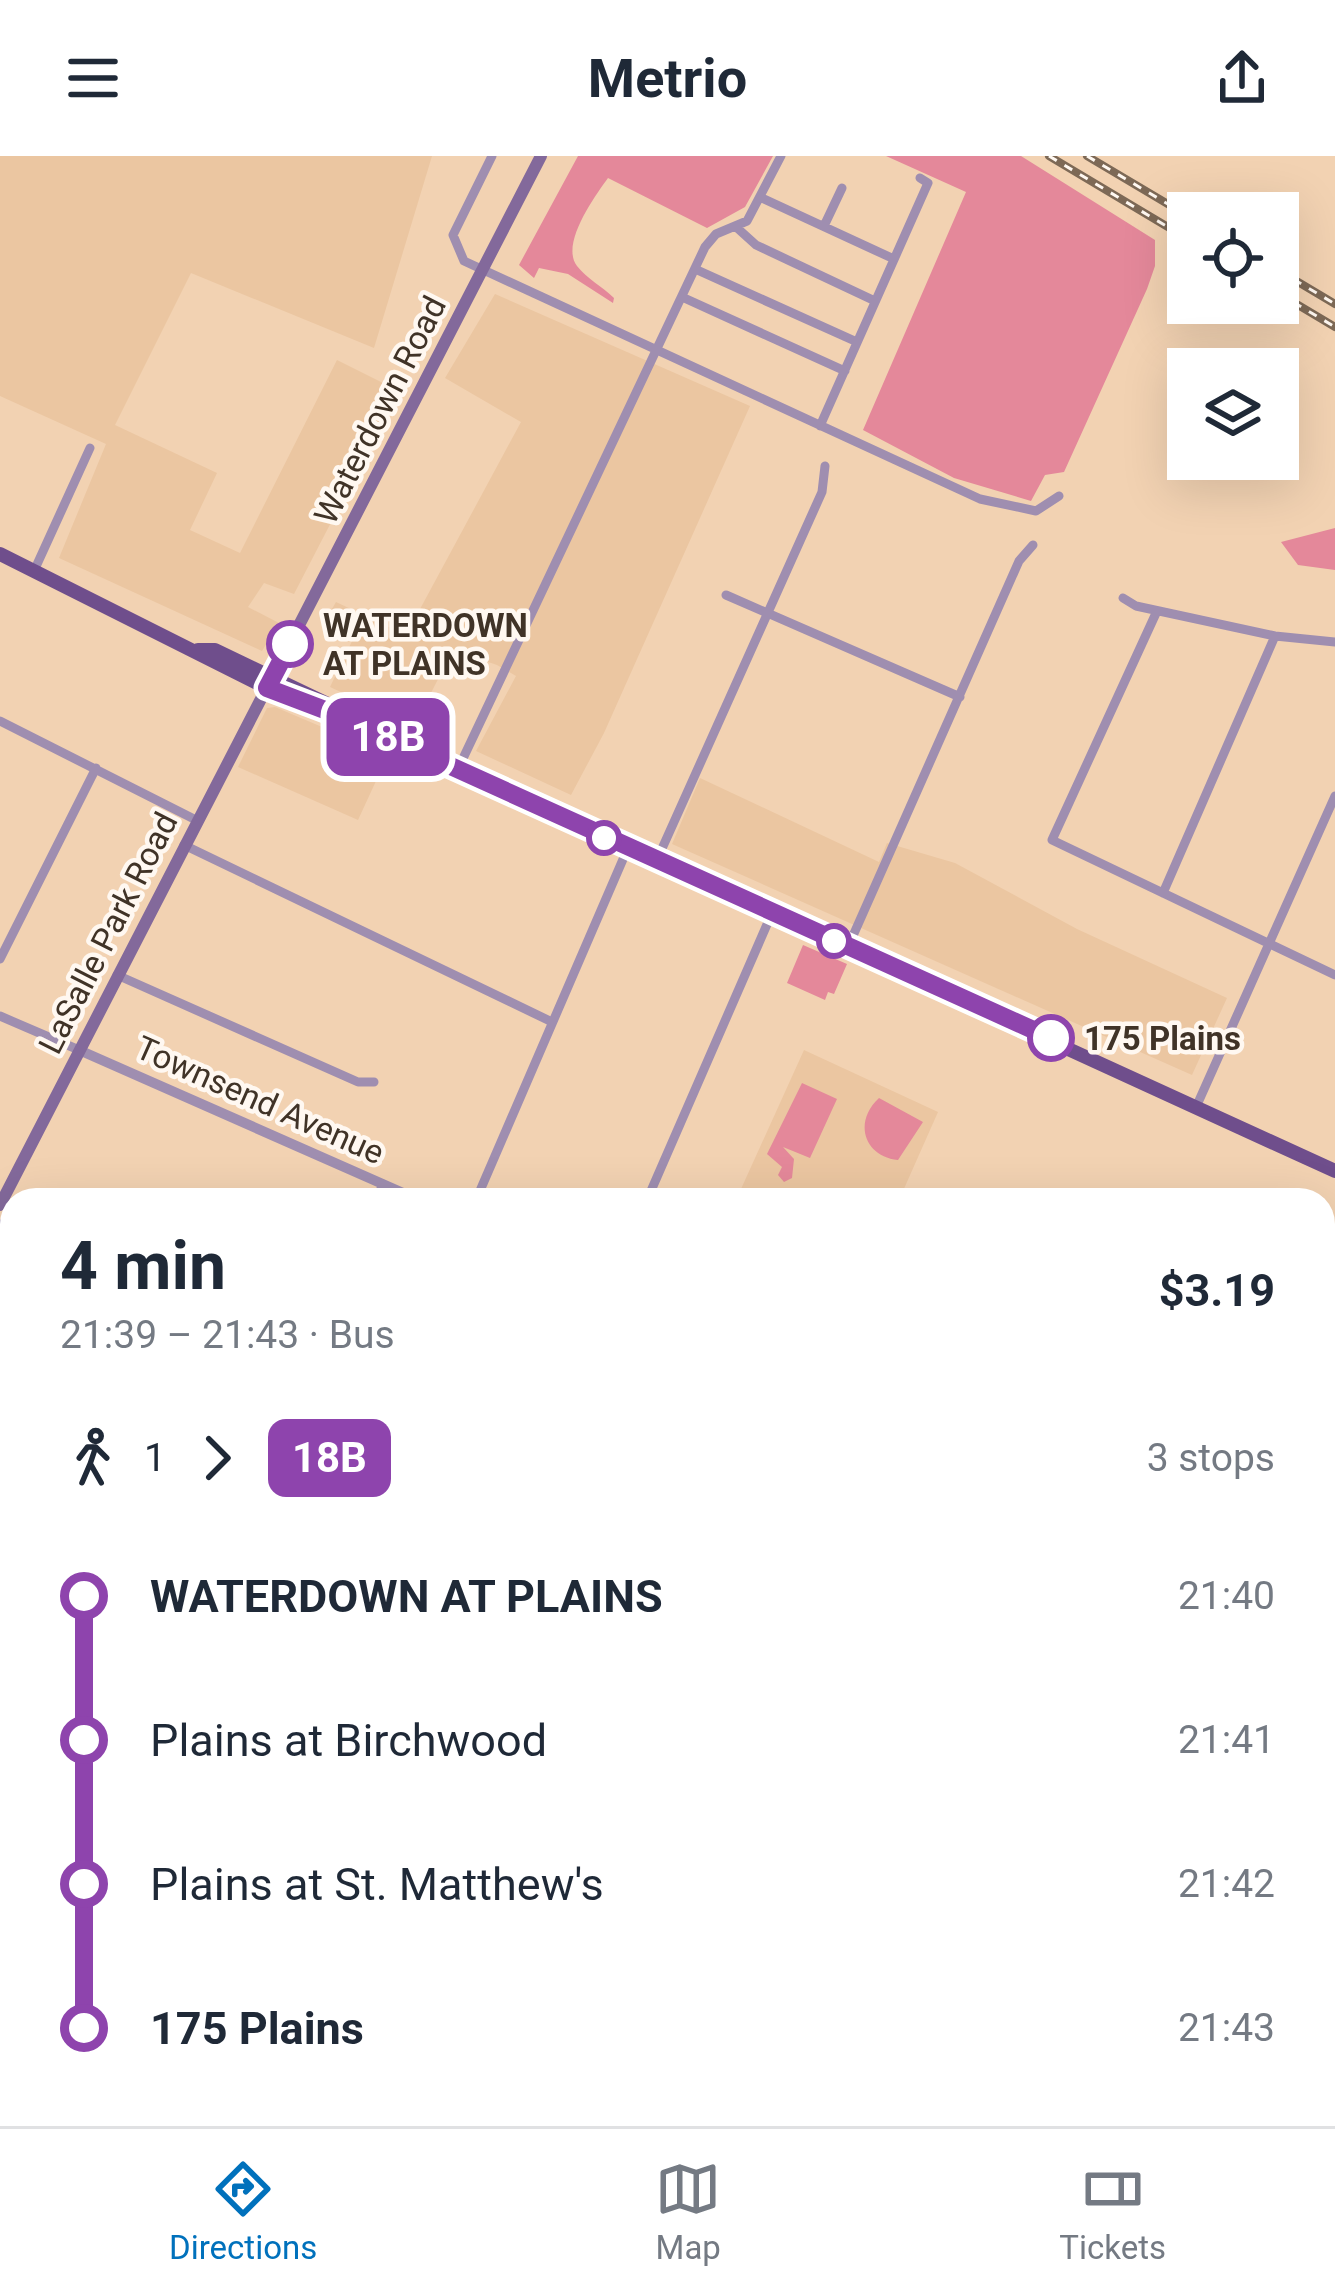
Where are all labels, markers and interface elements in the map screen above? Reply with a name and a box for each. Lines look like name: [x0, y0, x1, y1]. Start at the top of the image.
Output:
icon: menu: [60, 45, 126, 111]
icon: share: [1209, 45, 1275, 111]
text: Metrio: [588, 47, 747, 110]
map controls: [1167, 192, 1299, 480]
button: locate: [1167, 192, 1299, 324]
street label: Waterdown Road: [306, 290, 454, 530]
button: layers: [1167, 348, 1299, 480]
place label: WATERDOWN AT PLAINS: [323, 606, 528, 683]
marker: WATERDOWN AT PLAINS: [268, 622, 312, 666]
line badge: 18B: [319, 698, 457, 776]
text: 18B: [351, 712, 426, 761]
street label: LaSalle Park Road: [30, 806, 186, 1060]
unlabelled marker: [588, 822, 620, 854]
unlabelled marker: [818, 925, 850, 957]
marker: 175 Plains: [1029, 1016, 1073, 1060]
place label: 175 Plains: [1084, 1019, 1241, 1058]
street label: Townsend Avenue: [130, 1028, 390, 1172]
text: 4 min: [60, 1228, 226, 1305]
text: $3.19: [1159, 1264, 1275, 1317]
text: 21:39 – 21:43 · Bus: [60, 1312, 395, 1358]
icon: walk: [60, 1425, 126, 1491]
icon: forward: [184, 1425, 250, 1491]
text: 18B: [292, 1433, 367, 1482]
text: 1: [144, 1435, 166, 1481]
text: 3 stops: [1147, 1435, 1275, 1481]
text: WATERDOWN AT PLAINS: [150, 1570, 663, 1623]
text: 21:40: [1178, 1573, 1275, 1619]
text: Plains at Birchwood: [150, 1714, 547, 1767]
text: 21:41: [1178, 1717, 1275, 1763]
text: Plains at St. Matthew's: [150, 1858, 604, 1911]
text: 21:42: [1178, 1861, 1275, 1907]
text: 175 Plains: [150, 2002, 364, 2055]
text: 21:43: [1178, 2005, 1275, 2051]
tab: Directions: [169, 2156, 317, 2267]
tab: Map: [655, 2156, 721, 2267]
tab: Tickets: [1059, 2156, 1166, 2267]

